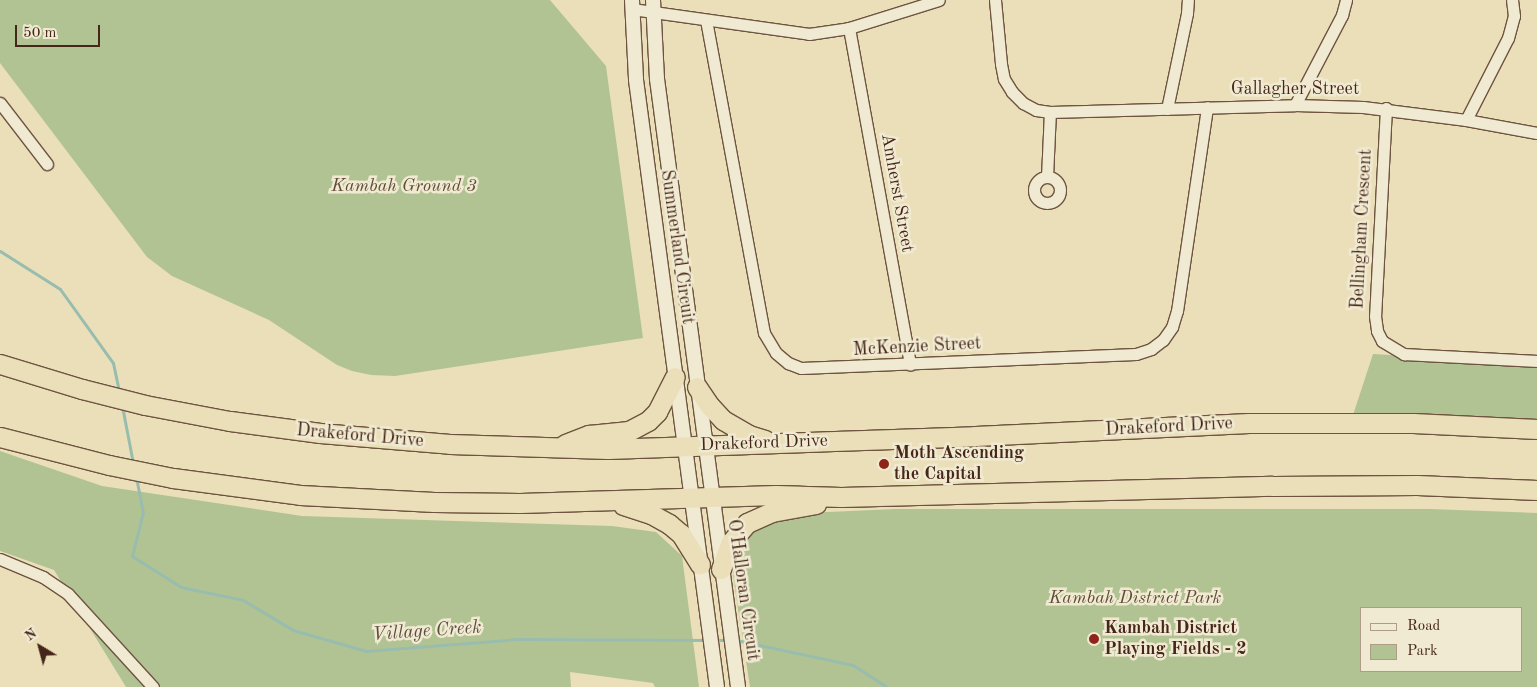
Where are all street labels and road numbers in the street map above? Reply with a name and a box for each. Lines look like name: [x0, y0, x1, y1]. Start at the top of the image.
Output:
street label: Gallagher Street: [1231, 78, 1359, 100]
street label: Amherst Street: [876, 132, 918, 254]
street label: Bellingham Crescent: [1347, 148, 1377, 310]
street label: Summerland Circuit: [655, 168, 699, 326]
street label: McKenzie Street: [852, 333, 982, 361]
street label: Drakeford Drive: [1105, 413, 1233, 441]
street label: Drakeford Drive: [295, 420, 425, 452]
street label: Drakeford Drive: [700, 430, 828, 456]
street label: O'Halloran Circuit: [722, 518, 764, 662]

